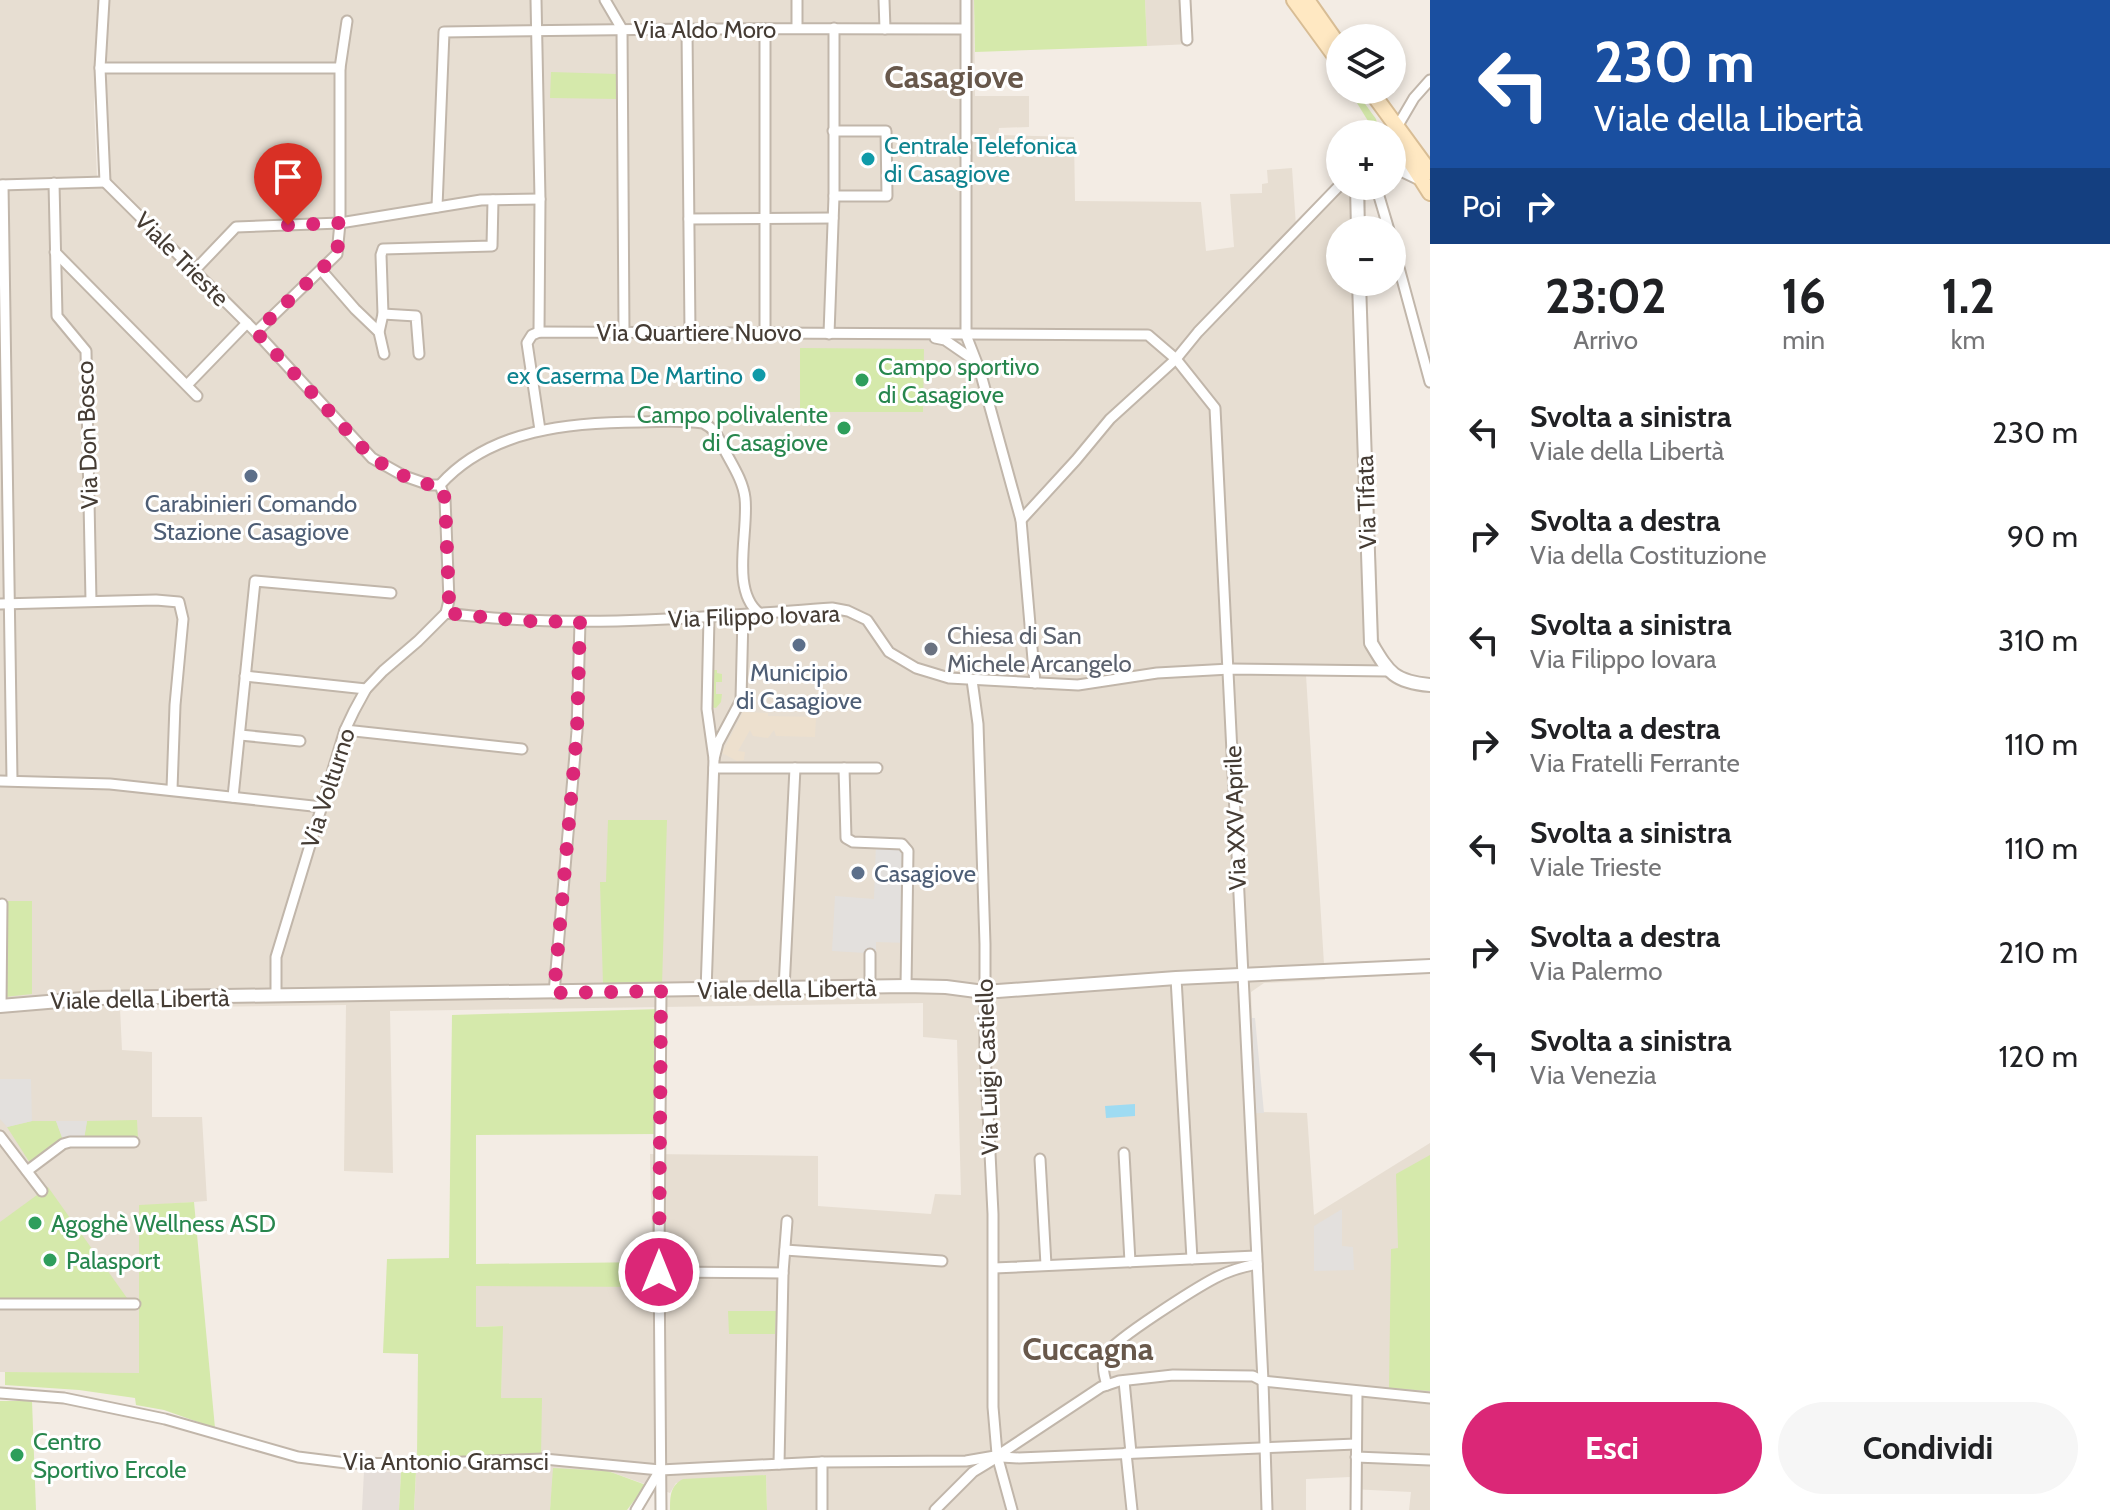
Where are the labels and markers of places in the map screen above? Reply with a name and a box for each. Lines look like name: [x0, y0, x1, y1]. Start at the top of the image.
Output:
place label: Centrale Telefonica di Casagiove: [884, 131, 1078, 188]
pin: [254, 143, 322, 225]
marker: Centrale Telefonica di Casagiove: [859, 150, 877, 168]
place label: Campo sportivo di Casagiove: [878, 352, 1039, 409]
place label: ex Caserma De Martino: [507, 361, 743, 390]
marker: ex Caserma De Martino: [750, 366, 768, 384]
marker: Campo sportivo di Casagiove: [853, 371, 871, 389]
place label: Campo polivalente di Casagiove: [637, 400, 828, 457]
marker: Campo polivalente di Casagiove: [835, 419, 853, 437]
marker: Carabinieri Comando Stazione Casagiove: [242, 467, 260, 485]
place label: Carabinieri Comando Stazione Casagiove: [145, 489, 357, 546]
place label: Chiesa di San Michele Arcangelo: [947, 621, 1132, 678]
marker: Municipio di Casagiove: [790, 636, 808, 654]
marker: Chiesa di San Michele Arcangelo: [922, 640, 940, 658]
place label: Municipio di Casagiove: [736, 658, 862, 715]
place label: Casagiove: [874, 859, 976, 888]
marker: Casagiove: [849, 864, 867, 882]
place label: Agoghè Wellness ASD: [51, 1209, 276, 1238]
marker: Agoghè Wellness ASD: [26, 1214, 44, 1232]
place label: Palasport: [66, 1246, 160, 1275]
marker: Palasport: [41, 1251, 59, 1269]
place label: Centro Sportivo Ercole: [33, 1427, 187, 1484]
marker: Centro Sportivo Ercole: [8, 1446, 26, 1464]

